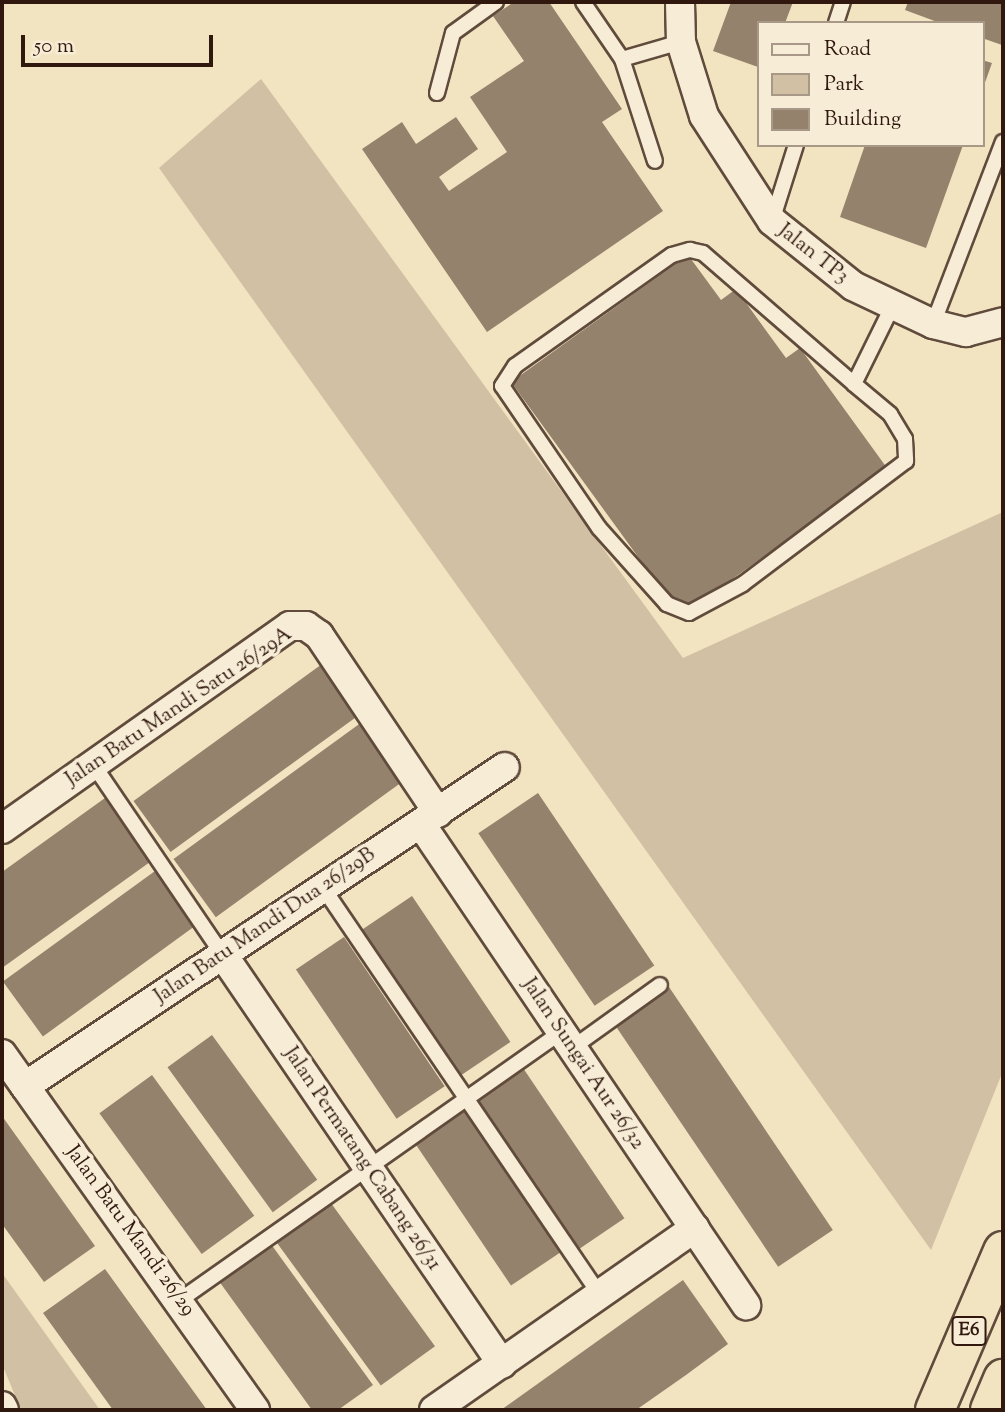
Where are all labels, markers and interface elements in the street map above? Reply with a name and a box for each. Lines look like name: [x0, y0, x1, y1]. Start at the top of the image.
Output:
scale bar: [24, 21, 217, 65]
legend: [757, 21, 984, 147]
text: 50 m: [34, 32, 74, 62]
text: Road: [824, 35, 871, 65]
text: Park: [824, 70, 864, 100]
text: Building: [824, 105, 901, 135]
street label: Jalan TP3: [773, 219, 853, 289]
street label: Jalan Batu Mandi Satu 26/29A: [61, 622, 297, 792]
street label: Jalan Batu Mandi Dua 26/29B: [150, 843, 380, 1009]
street label: Jalan Sungai Aur 26/32: [516, 973, 650, 1155]
street label: Jalan Permatang Cabang 26/31: [278, 1042, 446, 1276]
street label: Jalan Batu Mandi 26/29: [60, 1141, 200, 1321]
road number: E6: [951, 1316, 986, 1346]

